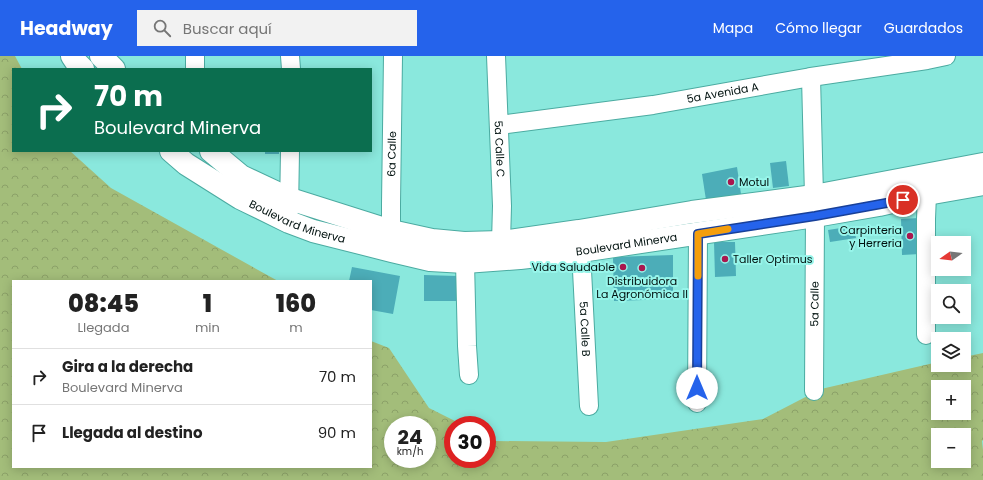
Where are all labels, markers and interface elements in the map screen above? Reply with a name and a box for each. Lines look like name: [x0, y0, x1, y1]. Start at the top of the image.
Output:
search box: [137, 10, 417, 46]
text: Headway: [20, 15, 113, 42]
icon: search: [151, 17, 173, 39]
text: Buscar aquí: [183, 18, 272, 39]
text: Mapa: [713, 18, 753, 38]
text: Cómo llegar: [775, 18, 862, 38]
text: Guardados: [884, 18, 963, 38]
text: 70 m: [94, 77, 163, 116]
street label: 5a Avenida A: [685, 78, 760, 107]
icon: right: [28, 84, 80, 136]
text: Boulevard Minerva: [94, 115, 261, 140]
street label: 5a Calle C: [491, 120, 509, 178]
street label: 6a Calle: [383, 131, 400, 177]
place label: Motul: [739, 174, 769, 190]
marker: Motul: [726, 177, 736, 187]
pin: [886, 183, 920, 217]
icon: arrive: [892, 189, 914, 211]
street label: Boulevard Minerva: [247, 196, 347, 247]
place label: Carpinteria y Herreria: [840, 222, 902, 251]
street label: Boulevard Minerva: [575, 229, 678, 260]
marker: Carpinteria y Herreria: [905, 231, 915, 241]
north arrow: [931, 236, 971, 276]
map controls: [931, 236, 971, 468]
place label: Taller Optimus: [733, 251, 813, 267]
marker: Taller Optimus: [720, 254, 730, 264]
place label: Vida Saludable: [532, 259, 615, 275]
marker: Vida Saludable: [618, 262, 628, 272]
marker: Distribuidora La Agronómica II: [637, 263, 647, 273]
place label: Distribuidora La Agronómica II: [596, 273, 688, 302]
street label: 5a Calle: [806, 281, 823, 327]
button: search: [931, 284, 971, 324]
text: 08:45: [68, 287, 139, 320]
text: 1: [203, 287, 212, 320]
text: 160: [276, 287, 316, 320]
street label: 5a Calle B: [576, 301, 594, 357]
text: Llegada: [77, 318, 129, 337]
text: min: [195, 318, 220, 337]
text: m: [289, 318, 303, 337]
button: layers: [931, 332, 971, 372]
text: Gira a la derecha: [62, 356, 193, 377]
icon: right: [28, 366, 50, 388]
text: 70 m: [319, 366, 356, 387]
position arrow: [676, 367, 718, 409]
text: Boulevard Minerva: [62, 378, 183, 397]
button: +: [931, 380, 971, 420]
speed limit sign: 30: [444, 416, 496, 468]
icon: arrive: [28, 422, 50, 444]
text: Llegada al destino: [62, 422, 203, 443]
text: 90 m: [318, 422, 356, 443]
text: 24: [398, 423, 422, 451]
button: −: [931, 428, 971, 468]
text: km/h: [397, 444, 423, 459]

